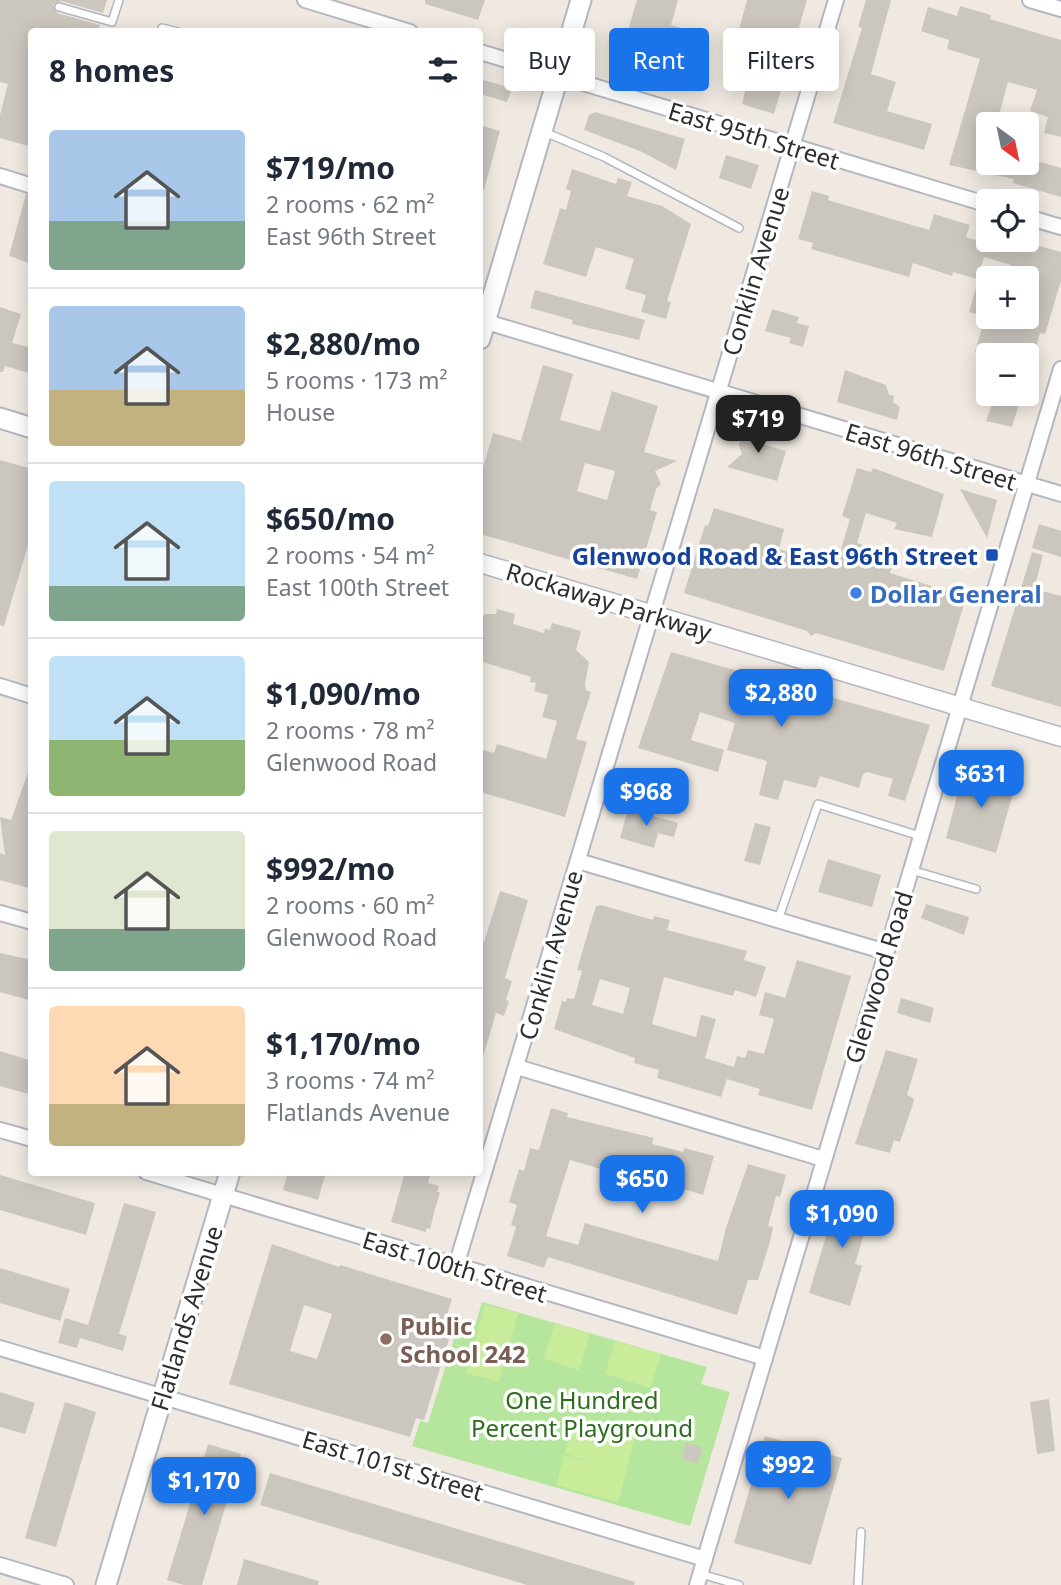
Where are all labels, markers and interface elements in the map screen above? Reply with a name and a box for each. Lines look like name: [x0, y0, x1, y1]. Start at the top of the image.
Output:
chip: Buy: [504, 28, 595, 91]
chip: Rent: [609, 28, 709, 91]
chip: Filters: [723, 28, 839, 91]
text: 8 homes: [49, 50, 174, 91]
icon: filters: [424, 51, 462, 89]
street label: East 95th Street: [664, 93, 844, 177]
north arrow: [976, 112, 1040, 175]
map controls: [976, 112, 1039, 406]
text: $719/mo: [266, 147, 395, 188]
icon: home: [105, 158, 189, 242]
street label: Conklin Avenue: [714, 182, 796, 360]
text: 2 rooms · 62 m²: [266, 188, 435, 220]
button: locate: [976, 189, 1039, 252]
text: East 96th Street: [266, 220, 436, 252]
button: +: [976, 266, 1039, 329]
text: $2,880/mo: [266, 323, 421, 364]
icon: home: [105, 334, 189, 418]
button: −: [976, 343, 1039, 406]
text: 5 rooms · 173 m²: [266, 364, 448, 396]
text: House: [266, 396, 335, 428]
pin: $719: [717, 396, 799, 455]
text: $719: [732, 402, 784, 434]
street label: East 96th Street: [841, 414, 1021, 498]
text: $650/mo: [266, 498, 395, 539]
icon: home: [105, 509, 189, 593]
text: 2 rooms · 54 m²: [266, 539, 435, 571]
place label: Glenwood Road & East 96th Street: [572, 539, 978, 572]
marker: Glenwood Road & East 96th Street: [984, 547, 1000, 563]
street label: Rockaway Parkway: [502, 554, 717, 648]
text: East 100th Street: [266, 571, 449, 603]
place label: Dollar General: [870, 577, 1042, 610]
marker: Dollar General: [848, 585, 864, 601]
pin: $2,880: [724, 670, 838, 729]
text: $1,090/mo: [266, 673, 421, 714]
text: $2,880: [745, 676, 817, 708]
icon: home: [105, 684, 189, 768]
text: 2 rooms · 78 m²: [266, 714, 435, 746]
text: Glenwood Road: [266, 746, 437, 778]
pin: $631: [940, 750, 1022, 810]
text: $631: [955, 757, 1007, 789]
pin: $968: [605, 768, 687, 828]
text: $968: [620, 775, 672, 807]
text: $992/mo: [266, 848, 395, 889]
icon: home: [105, 859, 189, 943]
street label: Conklin Avenue: [510, 866, 590, 1044]
street label: Glenwood Road: [836, 887, 920, 1067]
text: 2 rooms · 60 m²: [266, 889, 435, 921]
text: Glenwood Road: [266, 921, 437, 953]
text: $1,170/mo: [266, 1023, 421, 1064]
icon: home: [105, 1034, 189, 1118]
text: 3 rooms · 74 m²: [266, 1064, 435, 1096]
text: Flatlands Avenue: [266, 1096, 450, 1128]
pin: $650: [601, 1156, 683, 1215]
text: $650: [616, 1162, 668, 1194]
pin: $1,090: [785, 1190, 899, 1250]
text: $1,090: [806, 1197, 878, 1229]
street label: Flatlands Avenue: [142, 1221, 230, 1415]
street label: East 100th Street: [359, 1222, 552, 1310]
place label: Public School 242: [400, 1309, 526, 1370]
marker: Public School 242: [378, 1331, 394, 1347]
park label: One Hundred Percent Playground: [471, 1383, 693, 1444]
street label: East 101st Street: [298, 1422, 488, 1508]
pin: $992: [747, 1442, 829, 1501]
text: $992: [762, 1448, 814, 1480]
pin: $1,170: [147, 1458, 261, 1517]
text: $1,170: [168, 1464, 240, 1496]

